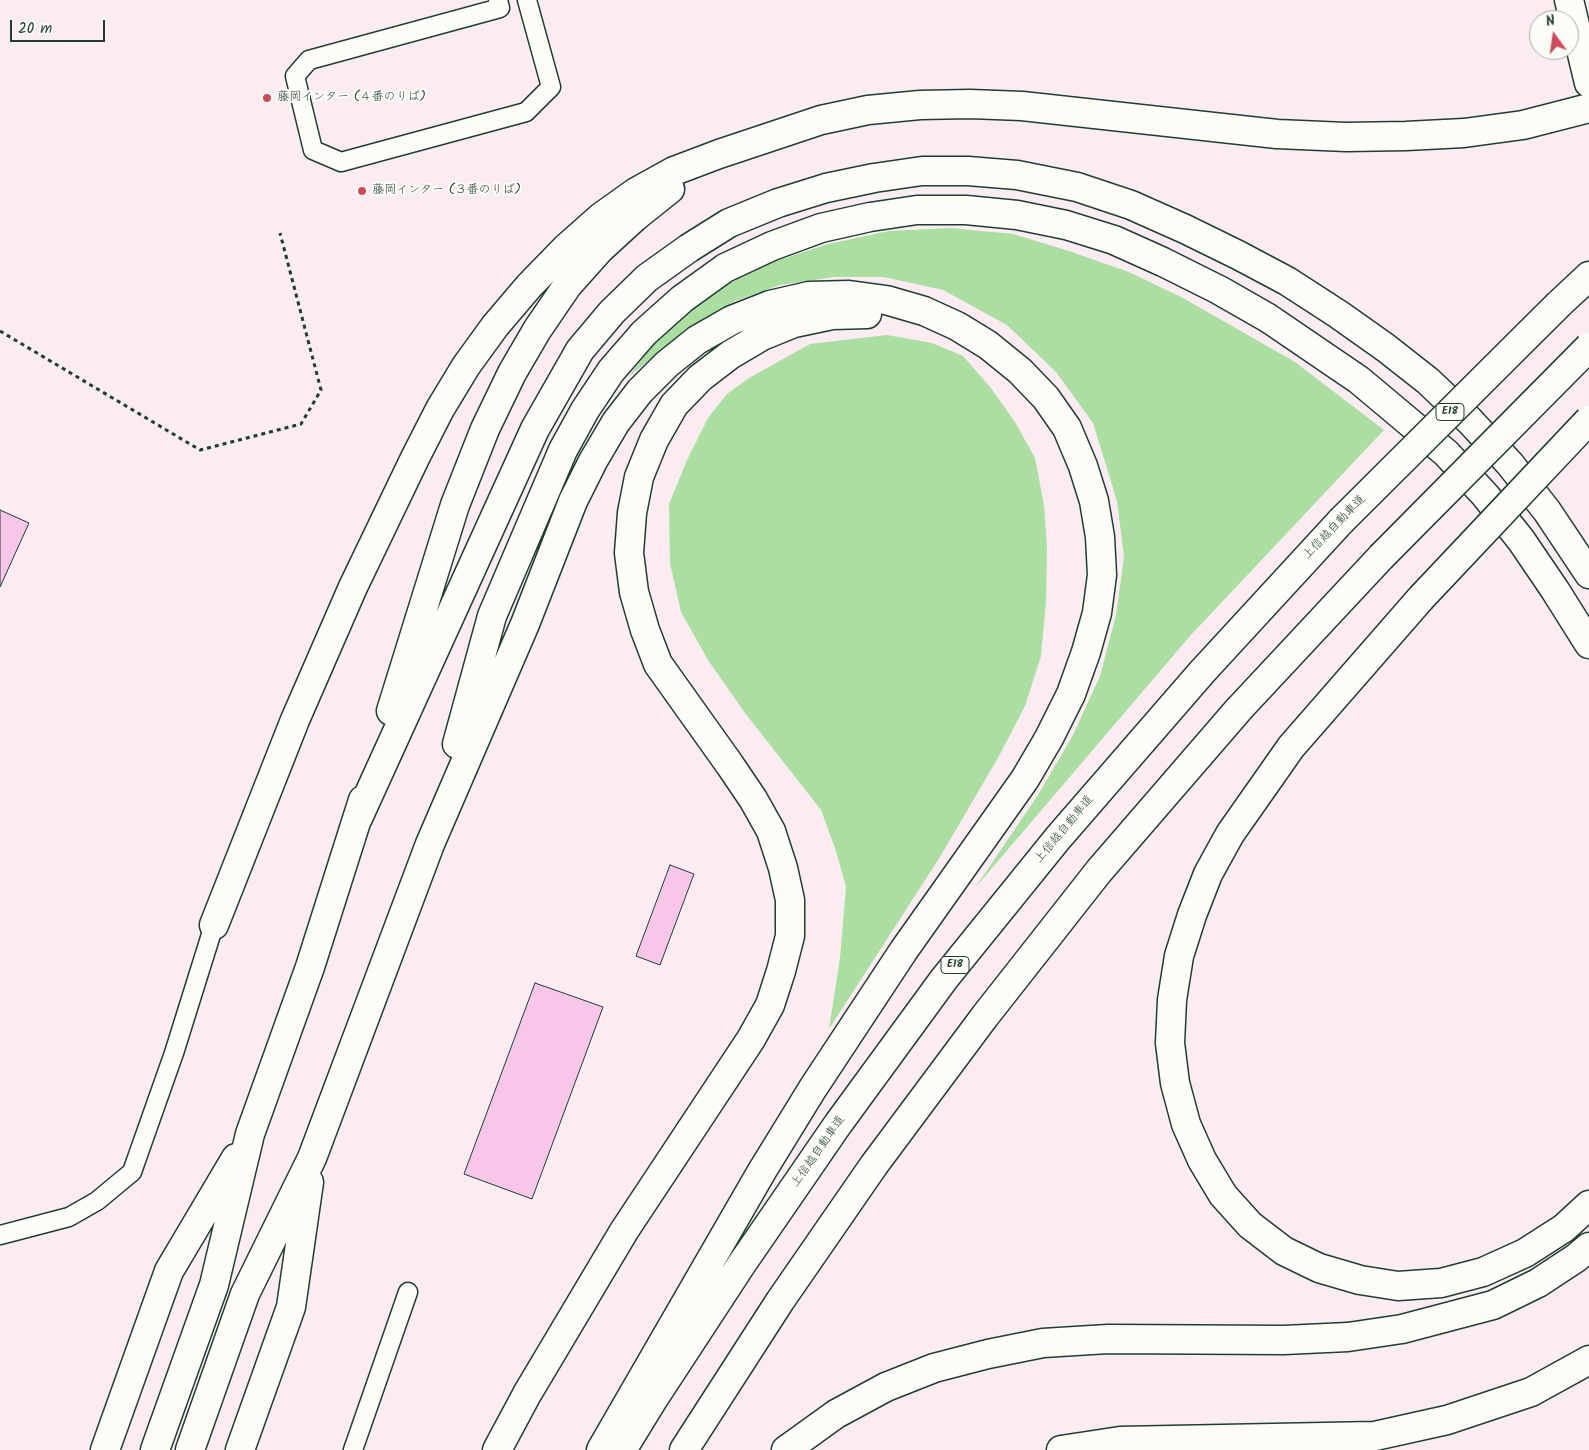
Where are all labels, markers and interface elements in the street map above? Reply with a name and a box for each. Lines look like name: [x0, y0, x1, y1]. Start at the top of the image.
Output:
scale bar: [12, 10, 108, 42]
north arrow: [1529, 10, 1579, 60]
text: N: [1544, 10, 1558, 33]
text: 20 m: [18, 17, 52, 41]
place label: 藤岡インター (４番のりば): [277, 91, 426, 105]
marker: 藤岡インター (４番のりば): [261, 92, 273, 104]
place label: 藤岡インター (３番のりば): [372, 184, 521, 198]
marker: 藤岡インター (３番のりば): [356, 185, 368, 197]
road number: E18: [1436, 404, 1464, 421]
street label: 上信越自動車道: [1301, 493, 1369, 563]
street label: 上信越自動車道: [1032, 793, 1098, 867]
road number: E18: [941, 956, 969, 974]
street label: 上信越自動車道: [789, 1113, 849, 1191]

